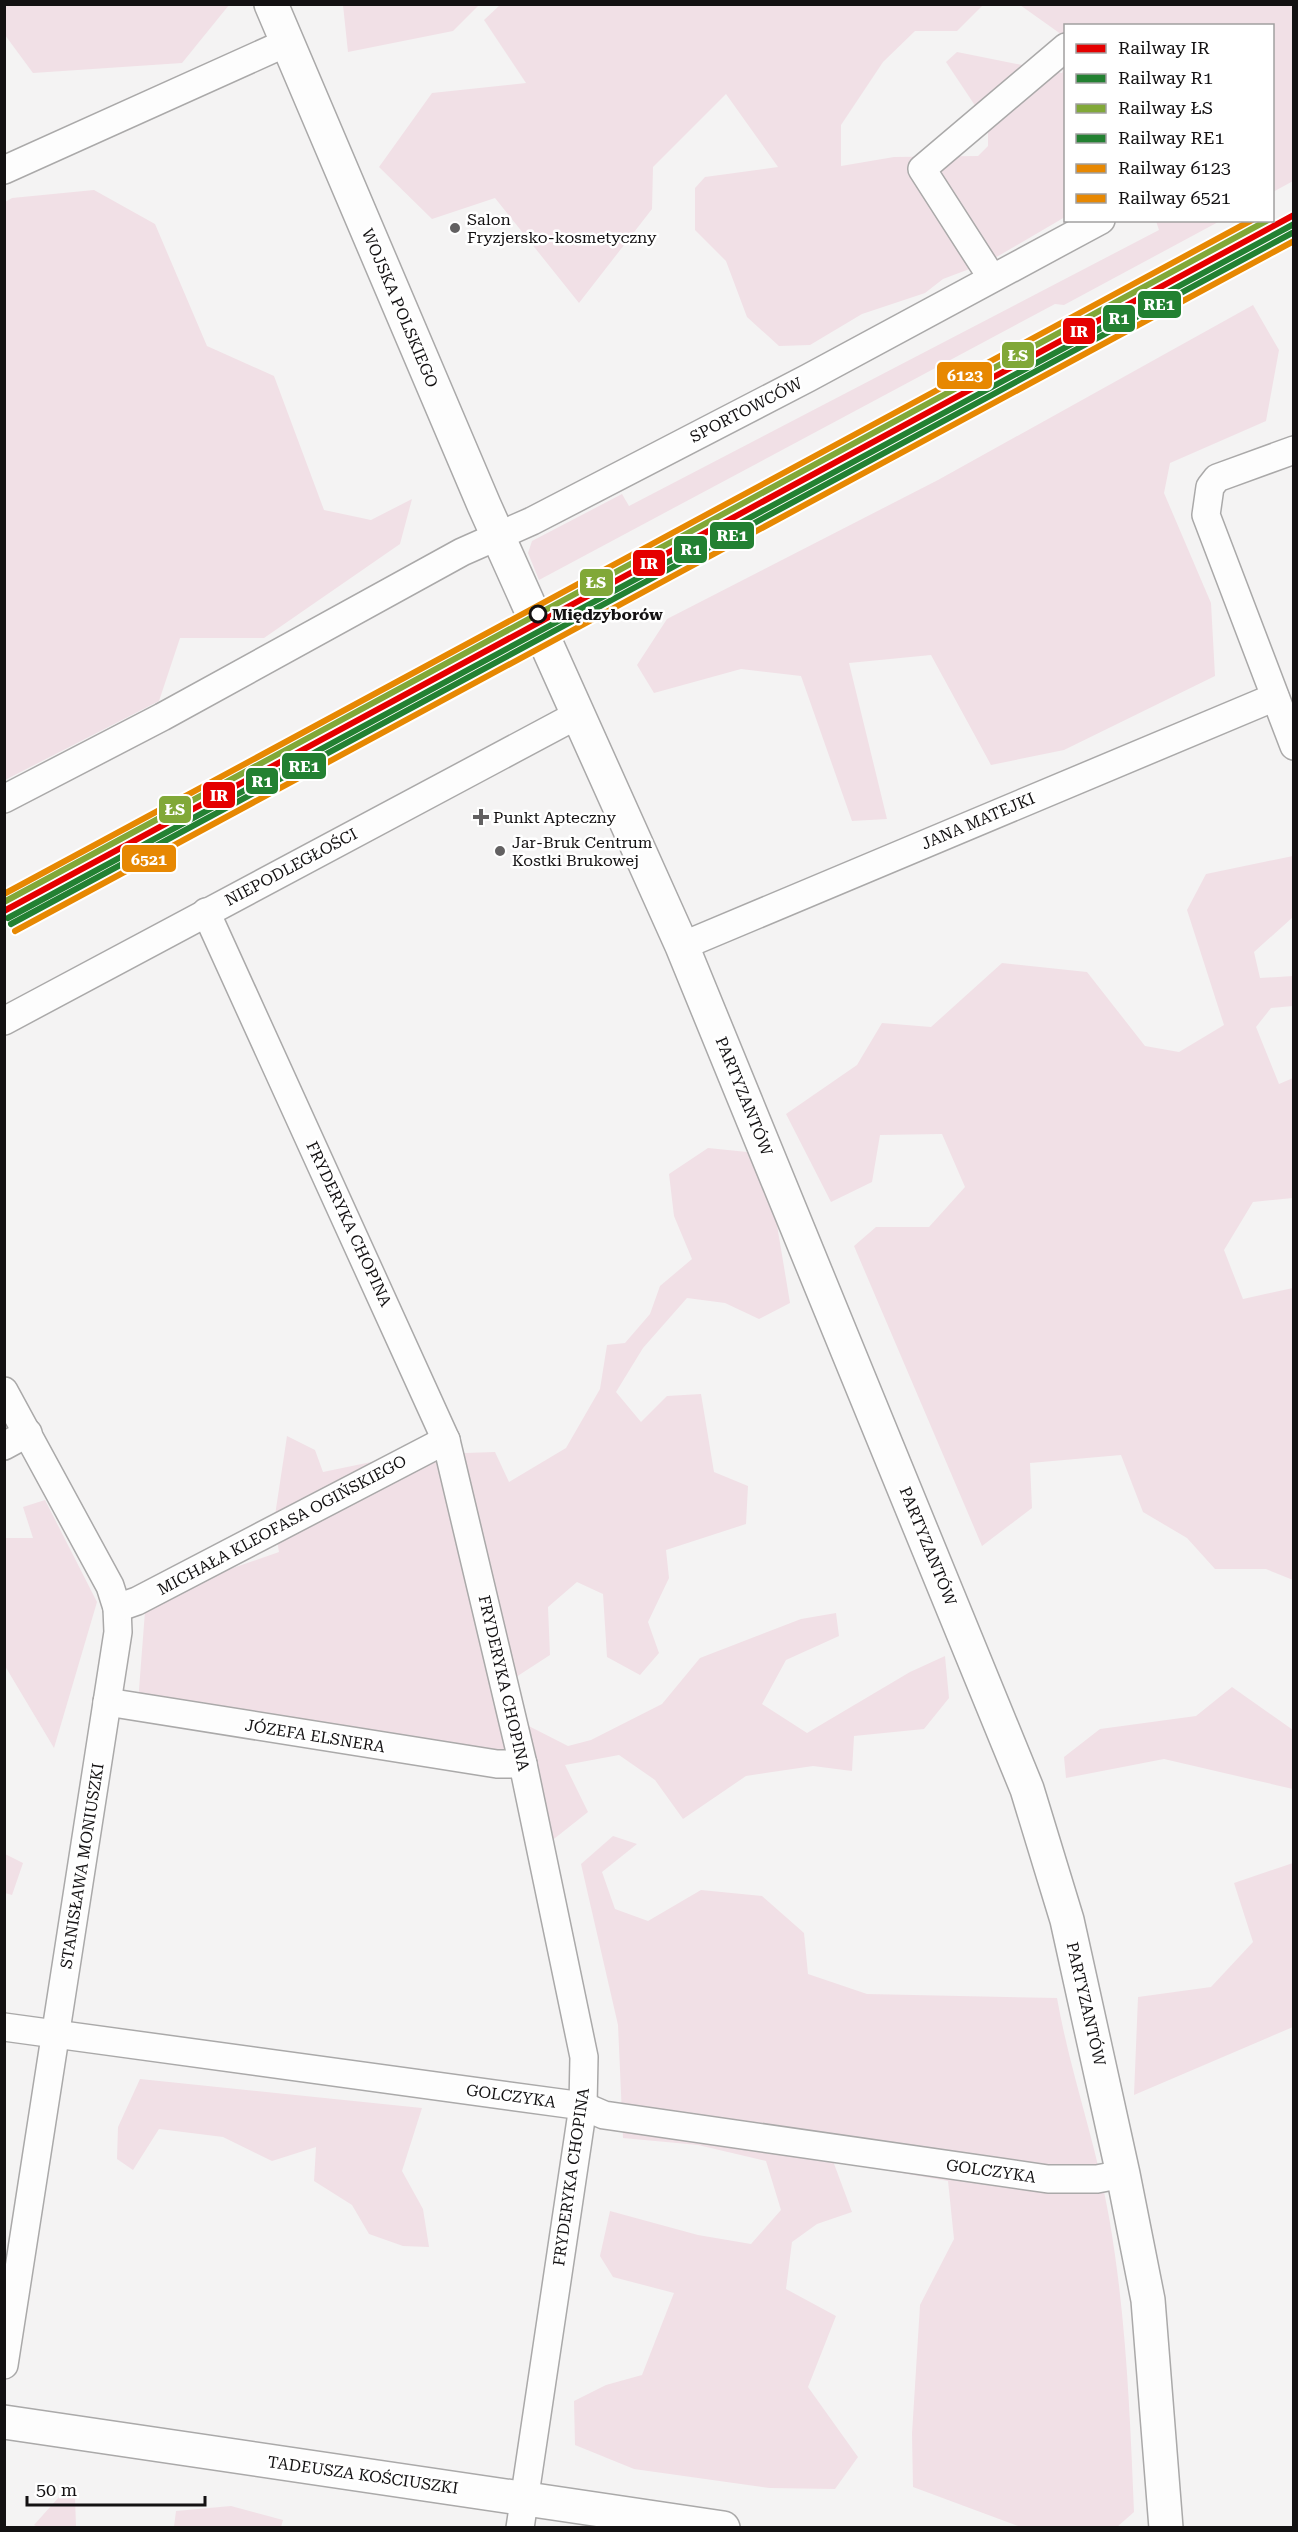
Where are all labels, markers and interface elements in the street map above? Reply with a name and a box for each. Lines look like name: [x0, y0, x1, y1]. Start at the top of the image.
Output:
legend: [1064, 24, 1274, 222]
text: Railway IR: [1118, 37, 1210, 58]
text: Railway R1: [1118, 67, 1213, 88]
text: Railway ŁS: [1118, 97, 1213, 118]
text: Railway RE1: [1118, 127, 1225, 148]
text: Railway 6123: [1118, 157, 1231, 178]
text: Railway 6521: [1118, 187, 1231, 208]
place label: Salon Fryzjersko-kosmetyczny: [467, 210, 657, 247]
marker: Salon Fryzjersko-kosmetyczny: [448, 221, 462, 235]
street label: WOJSKA POLSKIEGO: [358, 226, 442, 390]
line badge: RE1: [1137, 290, 1182, 319]
text: RE1: [1143, 295, 1175, 314]
line badge: R1: [1102, 304, 1136, 333]
text: R1: [1109, 309, 1129, 328]
line badge: IR: [1062, 317, 1096, 345]
text: IR: [1070, 322, 1088, 341]
line badge: ŁS: [1001, 341, 1035, 369]
text: ŁS: [1008, 346, 1028, 365]
line badge: 6123: [936, 361, 993, 390]
text: 6123: [947, 366, 983, 385]
street label: SPORTOWCÓW: [687, 373, 806, 446]
line badge: RE1: [709, 521, 755, 550]
text: RE1: [716, 526, 748, 545]
line badge: R1: [673, 535, 708, 564]
text: R1: [681, 540, 701, 559]
line badge: IR: [632, 549, 666, 577]
text: IR: [640, 554, 658, 573]
line badge: ŁS: [579, 568, 614, 597]
text: ŁS: [586, 573, 606, 592]
marker: Międzyborów: [529, 605, 547, 623]
place label: Międzyborów: [552, 605, 663, 624]
line badge: RE1: [281, 752, 327, 780]
text: RE1: [288, 757, 320, 776]
line badge: R1: [245, 767, 279, 795]
text: R1: [252, 772, 272, 791]
line badge: IR: [202, 781, 236, 809]
text: IR: [210, 786, 228, 805]
street label: JANA MATEJKI: [918, 789, 1038, 853]
line badge: ŁS: [158, 795, 192, 824]
text: ŁS: [165, 800, 185, 819]
place label: Punkt Apteczny: [493, 808, 617, 827]
marker: Punkt Apteczny: [474, 810, 488, 824]
street label: NIEPODLEGŁOŚCI: [222, 824, 360, 910]
place label: Jar-Bruk Centrum Kostki Brukowej: [512, 833, 653, 870]
line badge: 6521: [121, 844, 177, 873]
marker: Jar-Bruk Centrum Kostki Brukowej: [493, 844, 507, 858]
text: 6521: [131, 850, 167, 869]
street label: PARTYZANTÓW: [712, 1034, 777, 1159]
street label: FRYDERYKA CHOPINA: [302, 1139, 396, 1310]
street label: MICHAŁA KLEOFASA OGIŃSKIEGO: [154, 1451, 410, 1599]
street label: PARTYZANTÓW: [896, 1484, 961, 1609]
street label: FRYDERYKA CHOPINA: [475, 1593, 534, 1773]
street label: JÓZEFA ELSNERA: [244, 1716, 387, 1757]
street label: STANISŁAWA MONIUSZKI: [56, 1762, 108, 1970]
street label: PARTYZANTÓW: [1063, 1940, 1110, 2069]
street label: GOLCZYKA: [465, 2080, 558, 2112]
street label: FRYDERYKA CHOPINA: [549, 2086, 593, 2267]
street label: GOLCZYKA: [945, 2155, 1038, 2187]
street label: TADEUSZA KOŚCIUSZKI: [266, 2452, 460, 2498]
scale bar: [27, 2469, 206, 2507]
text: 50 m: [36, 2479, 77, 2500]

